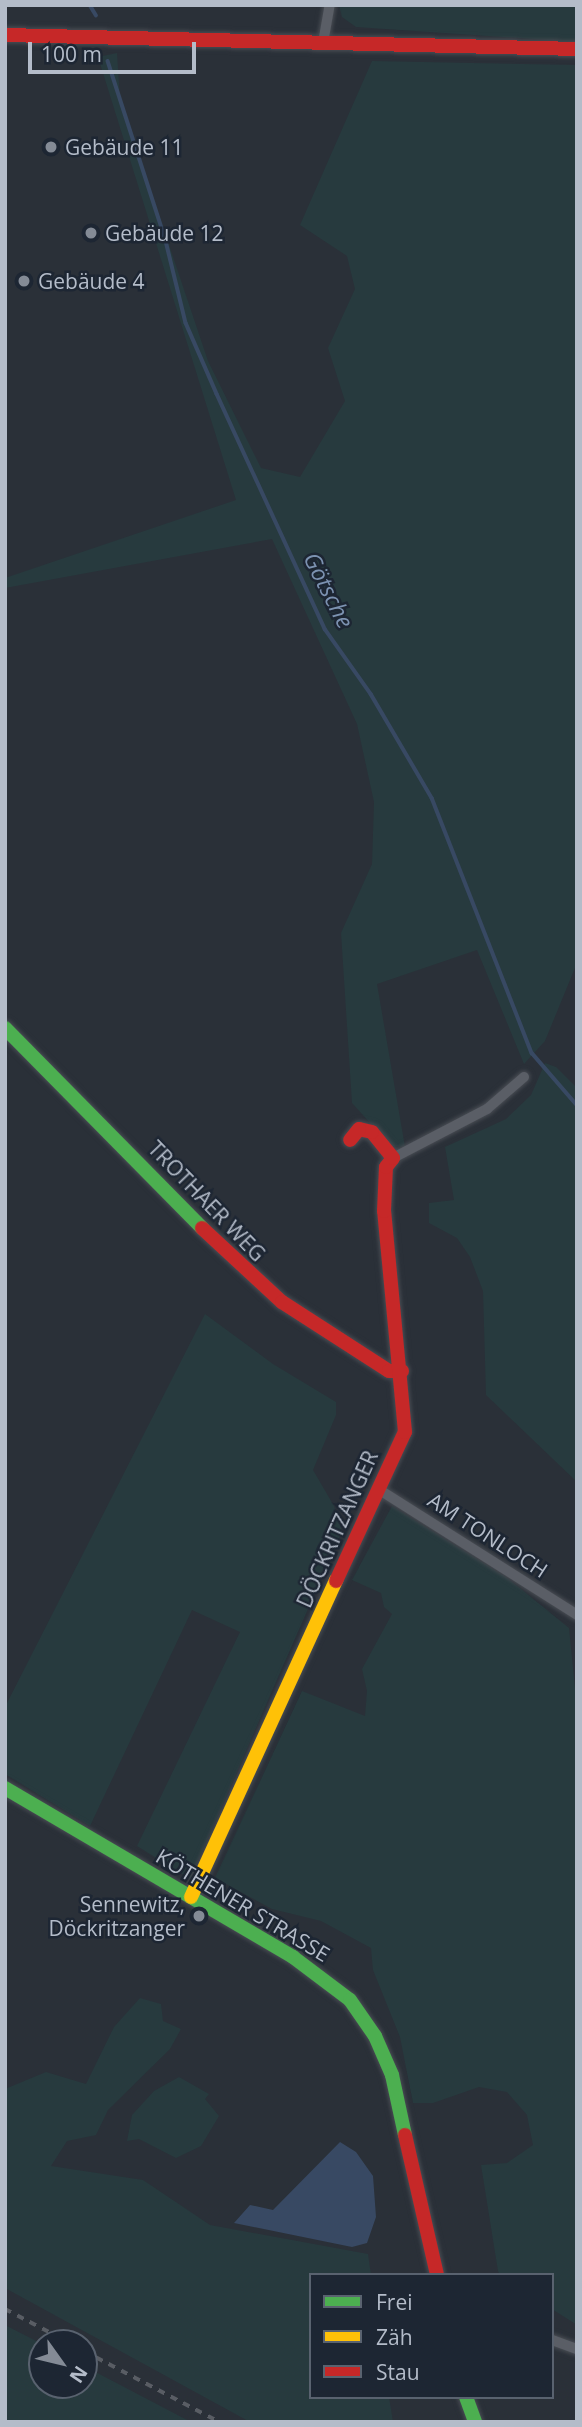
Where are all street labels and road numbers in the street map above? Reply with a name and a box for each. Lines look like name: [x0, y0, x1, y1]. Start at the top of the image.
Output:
street label: TROTHAER WEG: [143, 1136, 271, 1266]
street label: DÖCKRITZANGER: [291, 1447, 383, 1611]
street label: AM TONLOCH: [424, 1487, 552, 1583]
street label: KÖTHENER STRASSE: [152, 1843, 334, 1967]

